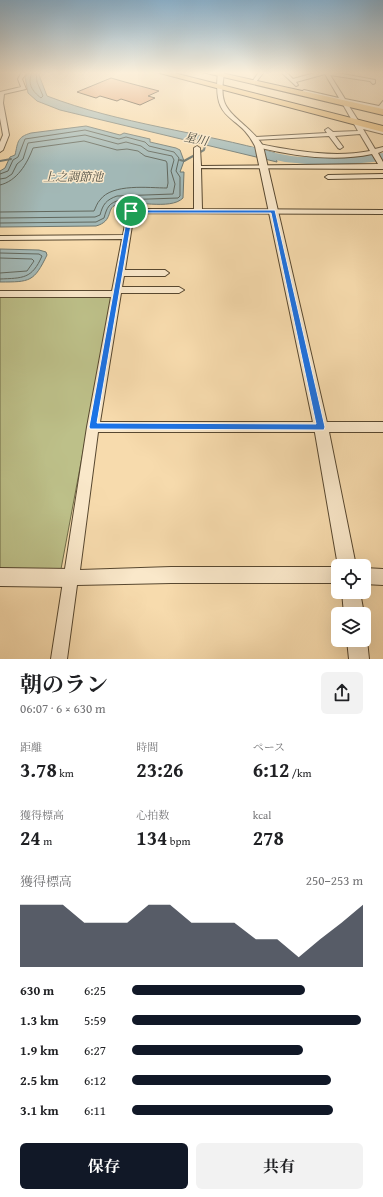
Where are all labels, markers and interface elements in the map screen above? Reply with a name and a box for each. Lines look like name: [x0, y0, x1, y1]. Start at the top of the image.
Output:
water label: 星川: [183, 128, 212, 150]
water label: 上之調節池: [43, 168, 105, 185]
pin: [114, 194, 148, 228]
icon: arrive: [120, 200, 142, 222]
map controls: [331, 559, 371, 647]
button: locate: [331, 559, 371, 599]
button: layers: [331, 607, 371, 647]
text: 朝のラン: [20, 668, 108, 700]
button: share: [321, 672, 363, 714]
text: 06:07 · 6 × 630 m: [20, 699, 106, 718]
text: 距離: [20, 739, 42, 755]
text: 時間: [136, 739, 158, 755]
text: ペース: [253, 739, 285, 755]
text: 3.78: [20, 755, 57, 784]
text: 23:26: [136, 755, 183, 784]
text: 6:12: [253, 755, 289, 784]
text: km: [57, 765, 74, 781]
text: /km: [289, 765, 312, 781]
text: 獲得標高: [20, 807, 64, 823]
text: 心拍数: [136, 807, 169, 823]
text: kcal: [253, 807, 271, 823]
text: 24: [20, 823, 41, 852]
text: 134: [136, 823, 167, 852]
text: 278: [253, 823, 284, 852]
text: m: [41, 833, 52, 849]
text: bpm: [167, 833, 190, 849]
text: 250–253 m: [306, 871, 363, 890]
text: 獲得標高: [20, 872, 72, 891]
text: 630 m: [20, 981, 54, 1000]
text: 6:25: [84, 981, 106, 1000]
text: 1.3 km: [20, 1011, 59, 1030]
text: 5:59: [84, 1011, 106, 1030]
text: 1.9 km: [20, 1041, 59, 1060]
text: 6:27: [84, 1041, 106, 1060]
text: 2.5 km: [20, 1071, 59, 1090]
text: 6:12: [84, 1071, 106, 1090]
text: 3.1 km: [20, 1101, 59, 1120]
text: 6:11: [84, 1101, 106, 1120]
button: 保存: [20, 1143, 188, 1189]
button: 共有: [196, 1143, 363, 1189]

